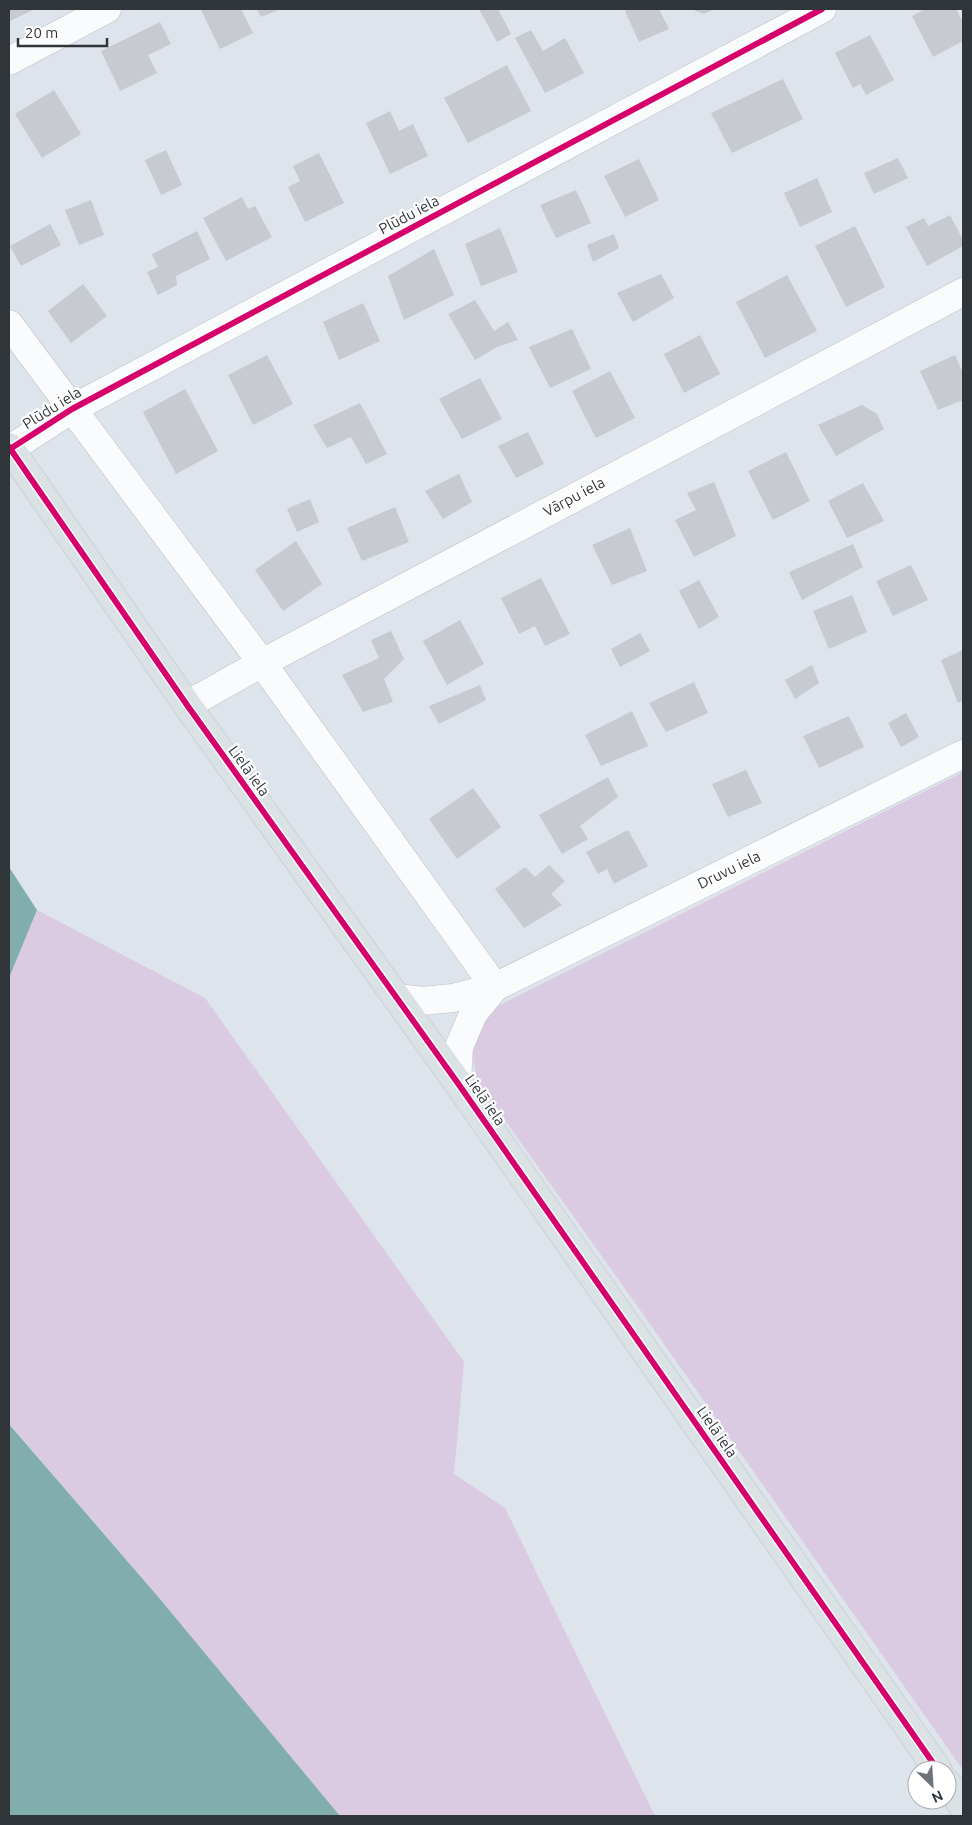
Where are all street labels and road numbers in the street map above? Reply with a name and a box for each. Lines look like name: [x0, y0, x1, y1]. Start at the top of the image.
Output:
street label: Plūdu iela: [376, 192, 442, 238]
street label: Plūdu iela: [19, 383, 84, 432]
street label: Vārpu iela: [540, 473, 607, 520]
street label: Lielā iela: [225, 742, 273, 799]
street label: Druvu iela: [695, 847, 763, 892]
street label: Lielā iela: [462, 1071, 509, 1128]
street label: Lielā iela: [694, 1403, 741, 1460]

